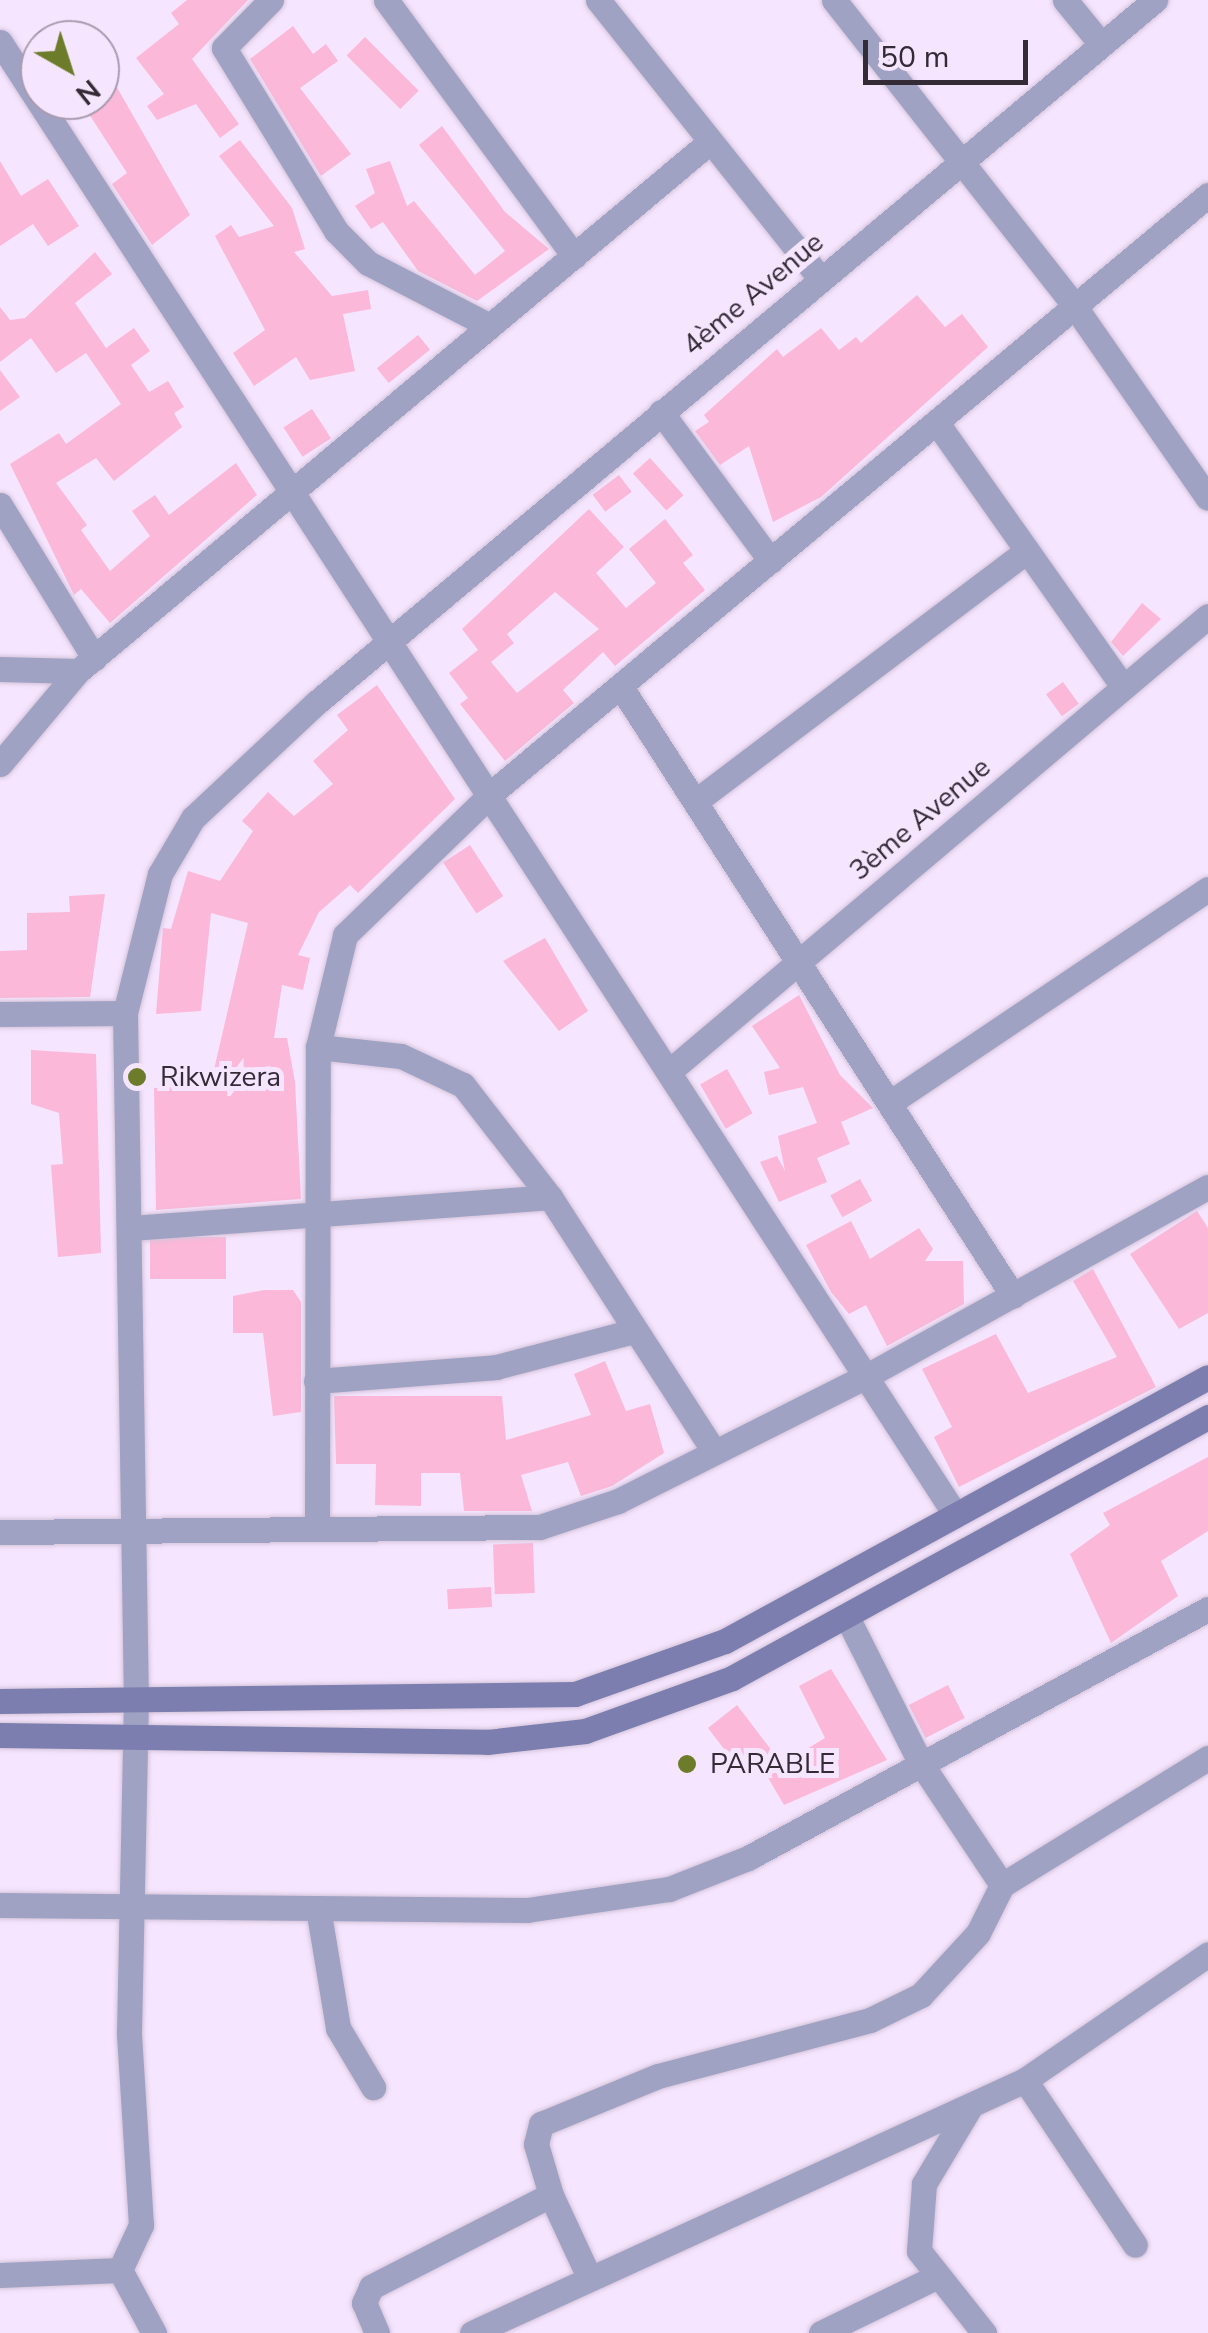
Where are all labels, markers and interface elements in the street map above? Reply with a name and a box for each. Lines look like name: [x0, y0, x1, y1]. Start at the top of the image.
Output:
north arrow: [20, 20, 120, 120]
scale bar: [868, 20, 1033, 82]
text: 50 m: [880, 37, 949, 78]
text: N: [68, 70, 108, 113]
street label: 4ème Avenue: [676, 226, 830, 362]
street label: 3ème Avenue: [843, 751, 997, 887]
place label: Rikwizera: [160, 1060, 281, 1094]
marker: Rikwizera: [124, 1064, 150, 1090]
place label: PARABLE: [710, 1747, 835, 1781]
marker: PARABLE: [674, 1751, 700, 1777]

